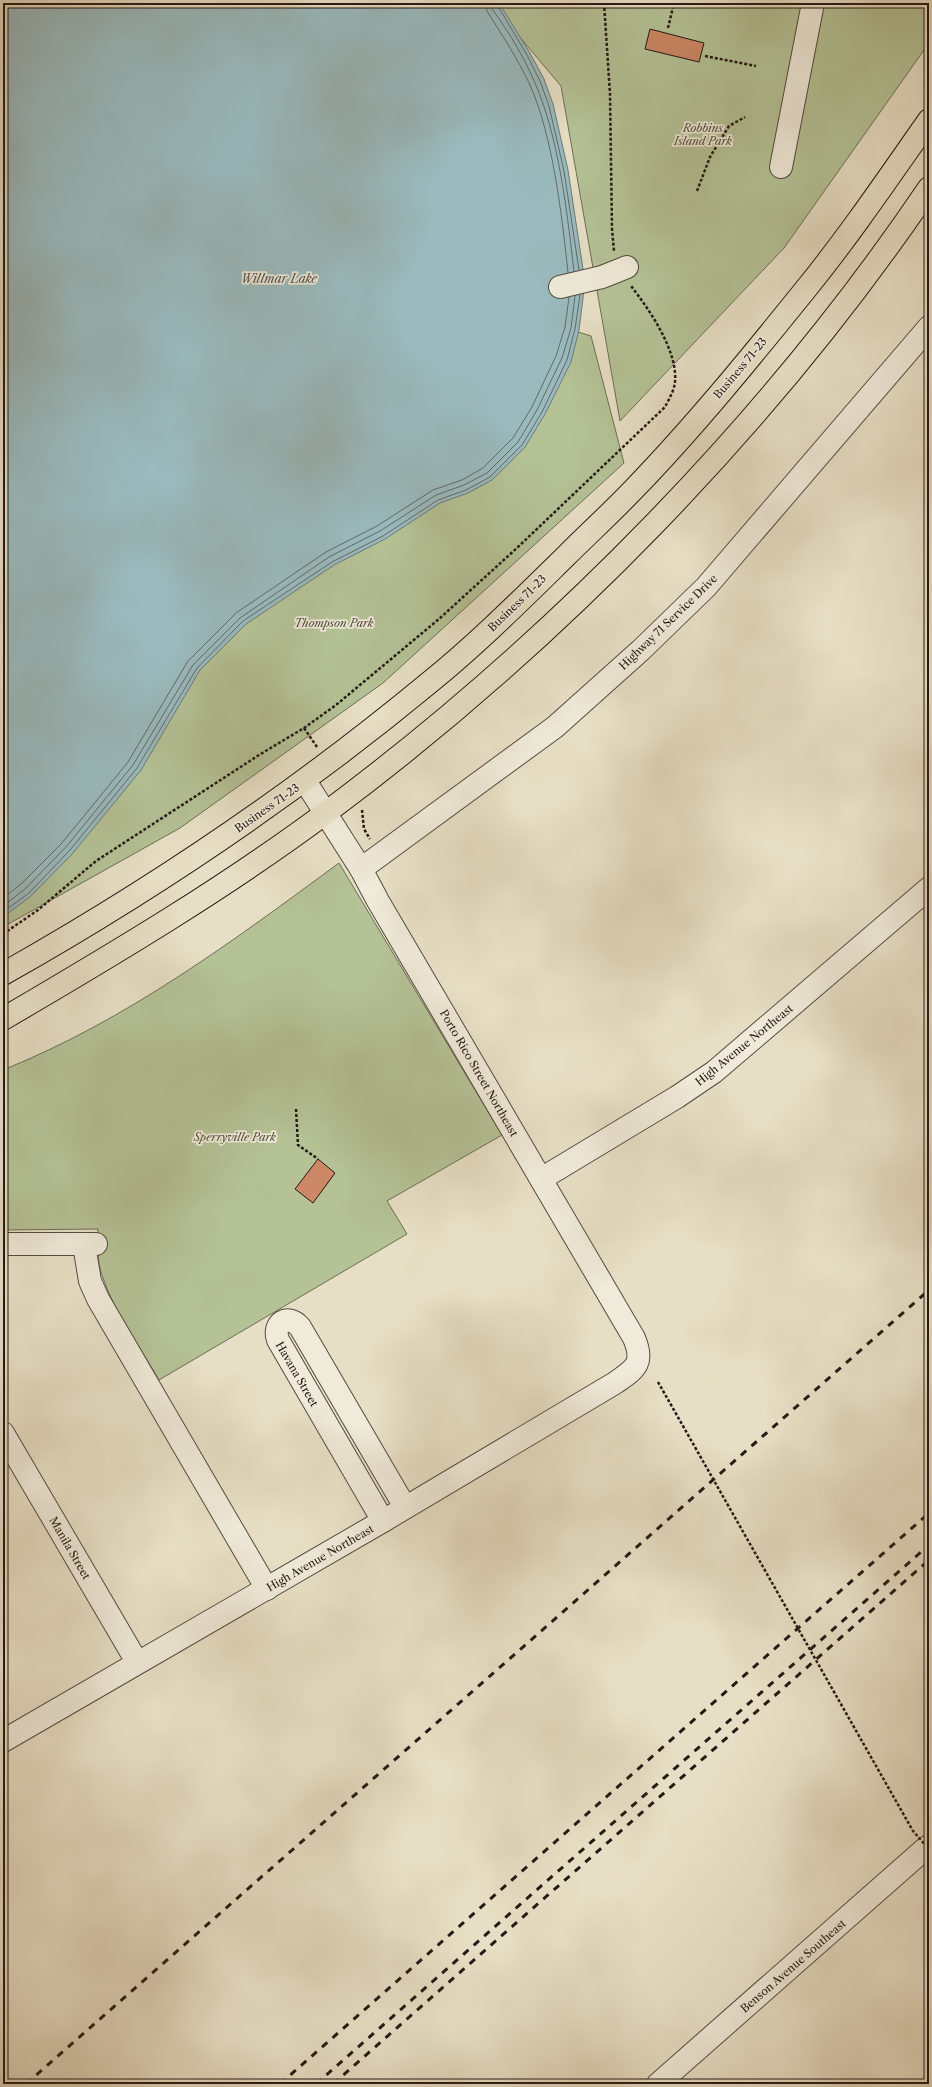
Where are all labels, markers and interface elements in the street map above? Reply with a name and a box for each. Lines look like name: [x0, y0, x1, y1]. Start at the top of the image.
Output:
park label: Robbins Island Park: [673, 121, 732, 148]
water label: Willmar Lake: [241, 271, 318, 286]
street label: Business 71-23: [710, 335, 770, 401]
street label: Highway 71 Service Drive: [616, 571, 720, 673]
street label: Business 71-23: [485, 572, 549, 634]
park label: Thompson Park: [295, 616, 374, 630]
street label: Business 71-23: [232, 781, 302, 835]
street label: High Avenue Northeast: [692, 1001, 796, 1089]
street label: Porto Rico Street Northeast: [437, 1007, 521, 1139]
park label: Sperryville Park: [193, 1130, 276, 1144]
street label: Havana Street: [273, 1339, 321, 1409]
street label: Manila Street: [46, 1514, 94, 1582]
street label: High Avenue Northeast: [264, 1522, 376, 1594]
street label: Benson Avenue Southeast: [737, 1916, 849, 2016]

